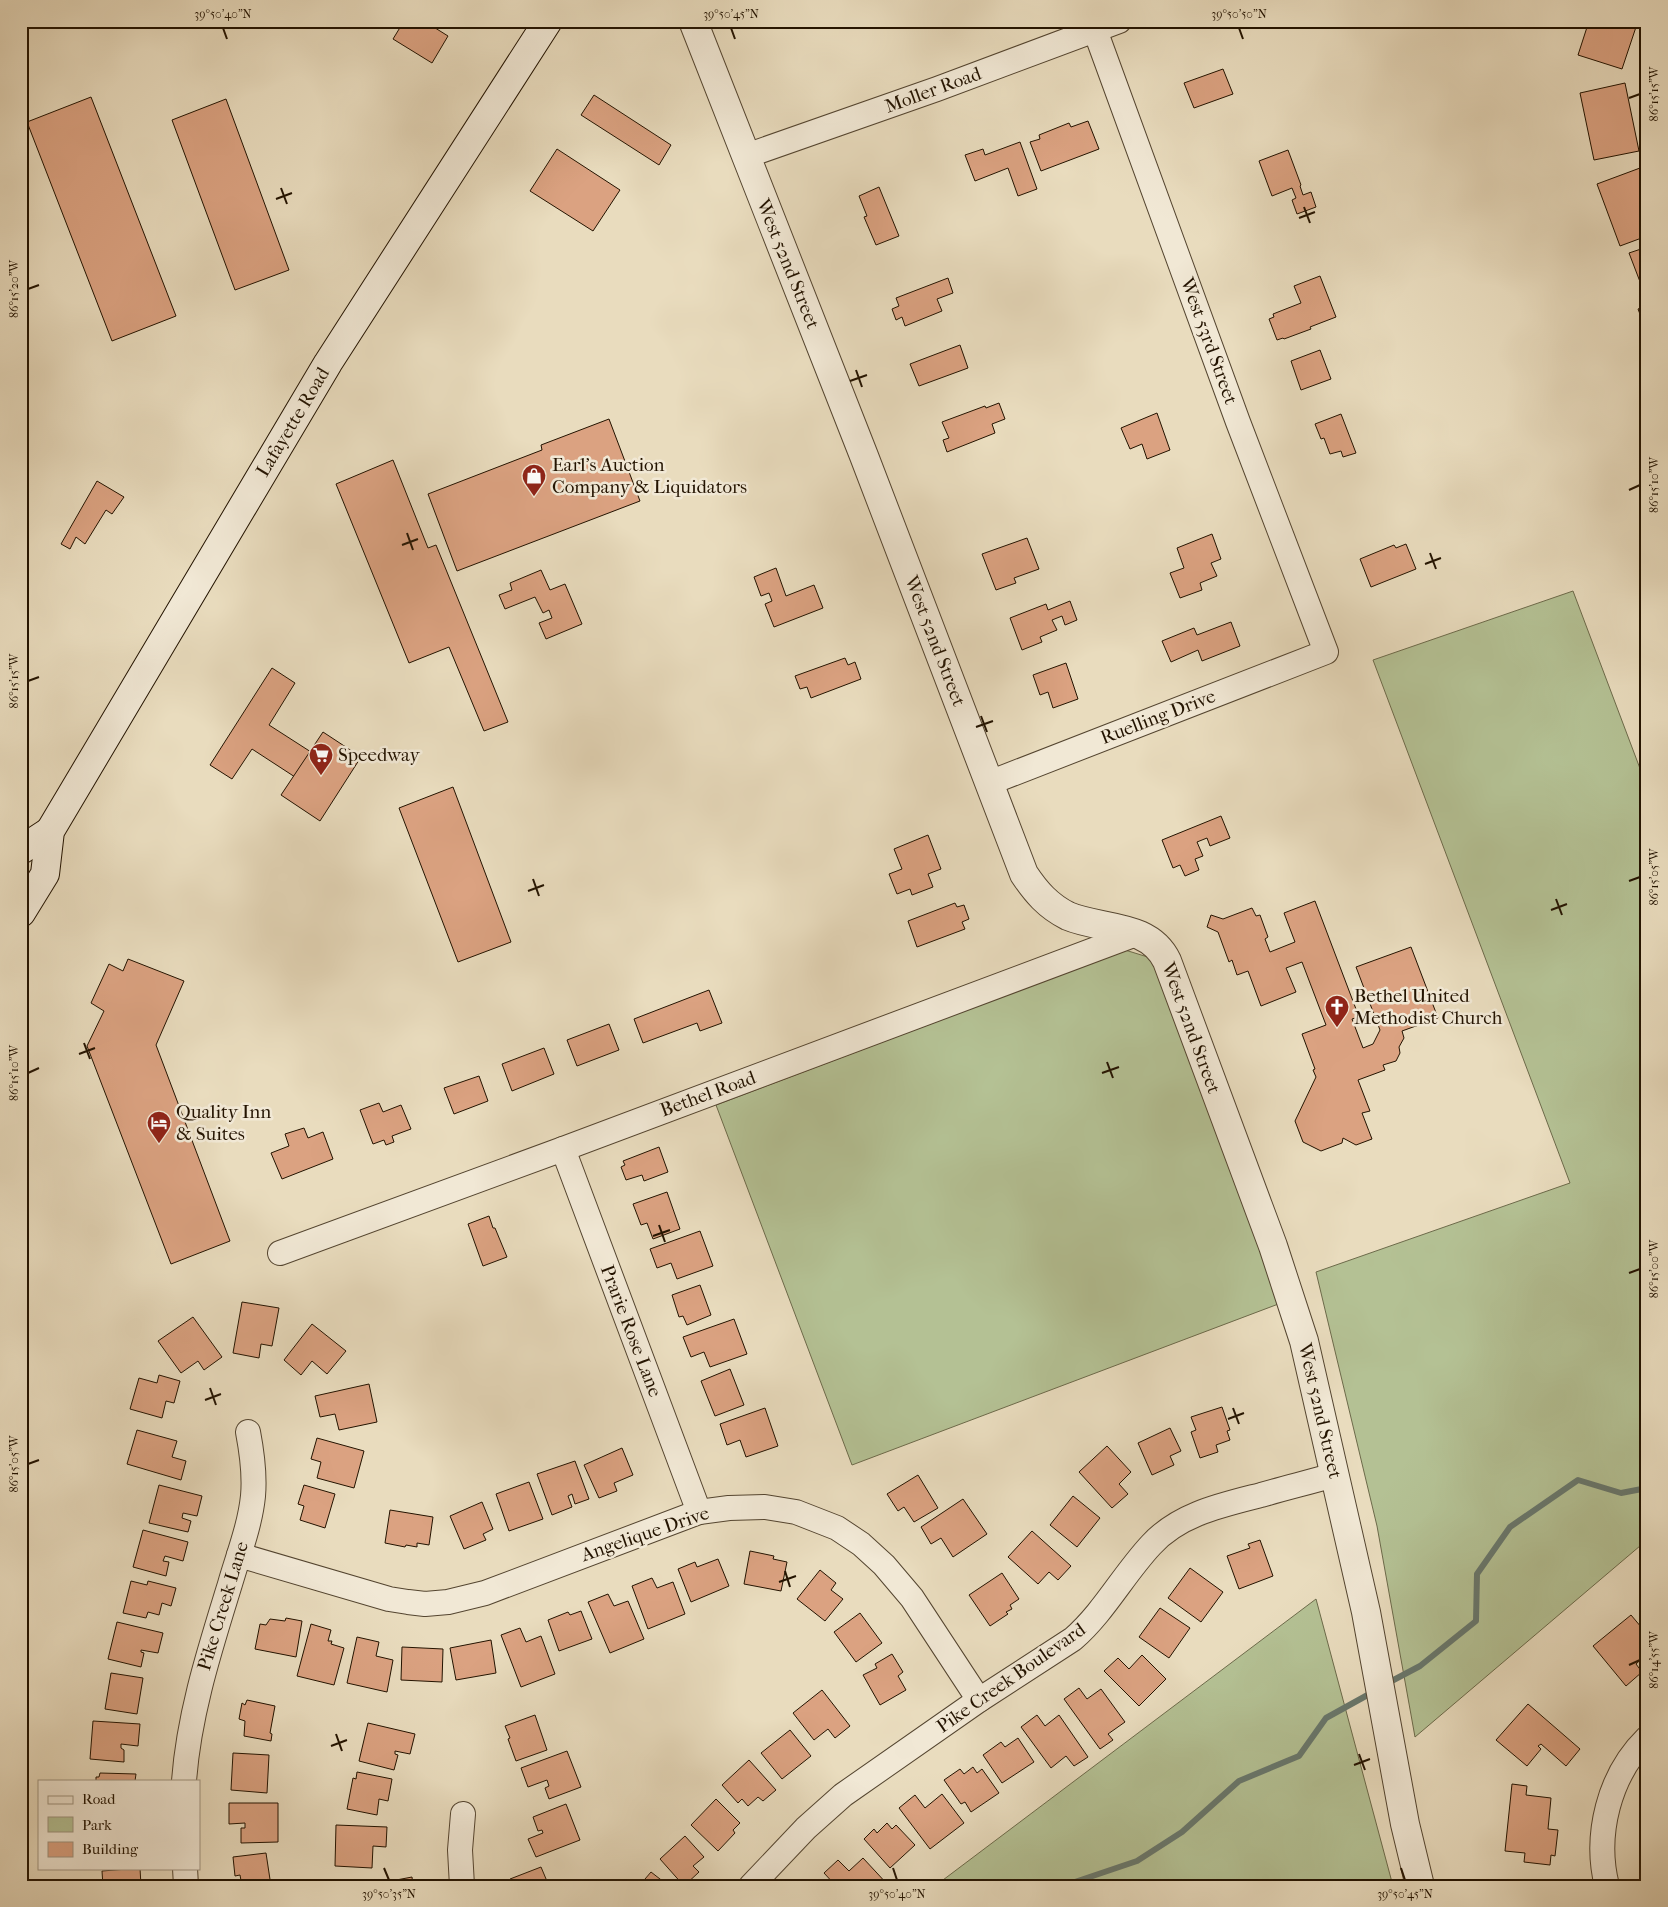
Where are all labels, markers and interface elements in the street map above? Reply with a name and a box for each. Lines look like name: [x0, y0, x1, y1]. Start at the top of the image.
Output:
text: 39°50'40"N: [194, 7, 252, 21]
text: 39°50'45"N: [703, 7, 759, 21]
text: 39°50'50"N: [1211, 7, 1267, 21]
street label: Moller Road: [882, 62, 985, 118]
text: 86°15'15"W: [1647, 65, 1661, 121]
street label: West 52nd Street: [752, 195, 824, 332]
text: 86°15'20"W: [7, 259, 21, 318]
street label: West 53rd Street: [1176, 274, 1242, 407]
street label: Lafayette Road: [252, 363, 335, 481]
place label: Earl's Auction Company & Liquidators: [552, 454, 747, 498]
text: 86°15'10"W: [1647, 456, 1661, 513]
shop icon: Earl's Auction Company & Liquidators: [521, 463, 547, 497]
street label: West 52nd Street: [900, 572, 970, 710]
text: 86°15'15"W: [7, 652, 21, 708]
street label: Ruelling Drive: [1097, 685, 1219, 749]
supermarket icon: Speedway: [308, 742, 334, 776]
place label: Speedway: [338, 744, 421, 766]
text: 86°15'05"W: [1647, 847, 1661, 906]
street label: West 52nd Street: [1157, 958, 1225, 1097]
place label: Bethel United Methodist Church: [1354, 985, 1503, 1029]
church icon: Bethel United Methodist Church: [1324, 994, 1350, 1028]
text: 86°15'10"W: [7, 1044, 21, 1101]
street label: Bethel Road: [657, 1066, 759, 1121]
place label: Quality Inn & Suites: [176, 1101, 271, 1145]
hotel icon: Quality Inn & Suites: [146, 1110, 172, 1144]
text: 86°15'00"W: [1647, 1238, 1661, 1298]
street label: Prarie Rose Lane: [596, 1262, 666, 1400]
street label: West 52nd Street: [1294, 1340, 1346, 1481]
text: 86°15'05"W: [7, 1434, 21, 1493]
street label: Angelique Drive: [577, 1502, 712, 1567]
street label: Pike Creek Lane: [193, 1539, 253, 1673]
street label: Pike Creek Boulevard: [932, 1618, 1090, 1738]
text: 86°14'55"W: [1647, 1630, 1661, 1689]
legend: [38, 1780, 200, 1870]
text: Road: [82, 1790, 116, 1808]
text: Park: [82, 1816, 112, 1834]
text: Building: [82, 1840, 139, 1858]
text: 39°50'35"N: [362, 1887, 416, 1901]
text: 39°50'40"N: [868, 1887, 926, 1901]
text: 39°50'45"N: [1377, 1887, 1433, 1901]

